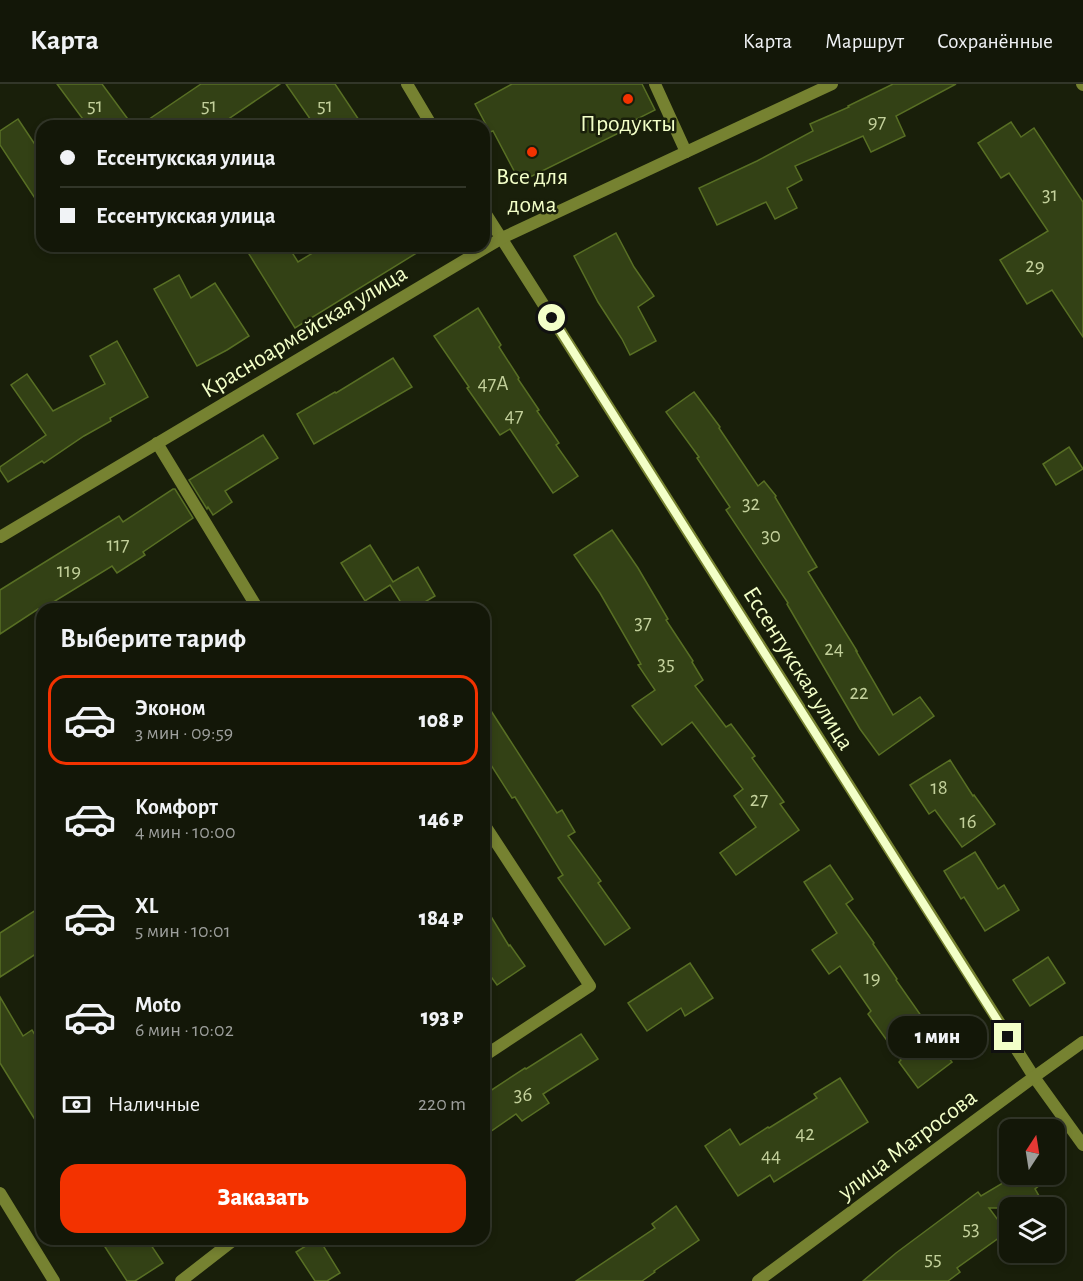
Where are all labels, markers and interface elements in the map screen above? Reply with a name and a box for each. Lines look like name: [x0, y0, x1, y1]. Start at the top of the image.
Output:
text: Карта: [30, 27, 99, 55]
text: Карта: [743, 31, 792, 52]
text: Маршрут: [825, 31, 904, 52]
text: Сохранённые: [937, 31, 1053, 52]
marker: Продукты: [621, 92, 635, 106]
house number: 51: [87, 95, 103, 116]
house number: 51: [201, 95, 217, 116]
house number: 51: [317, 95, 333, 116]
house number: 97: [868, 111, 887, 132]
place label: Продукты: [580, 112, 676, 136]
marker: Все для дома: [525, 145, 539, 159]
text: Ессентукская улица: [96, 147, 275, 169]
place label: Все для дома: [496, 165, 568, 217]
house number: 31: [1042, 184, 1058, 205]
text: Ессентукская улица: [96, 205, 275, 227]
house number: 29: [1025, 255, 1045, 276]
street label: Красноармейская улица: [198, 261, 411, 403]
route start: [538, 304, 565, 331]
house number: 47А: [477, 373, 509, 394]
house number: 47: [505, 405, 524, 426]
house number: 32: [742, 493, 760, 514]
house number: 30: [761, 525, 781, 546]
house number: 117: [106, 534, 130, 555]
house number: 119: [57, 560, 81, 581]
street label: Ессентукская улица: [738, 583, 858, 754]
house number: 37: [634, 612, 652, 633]
text: Выберите тариф: [60, 625, 246, 652]
house number: 24: [824, 638, 844, 659]
house number: 35: [657, 653, 675, 674]
house number: 22: [849, 682, 869, 703]
icon: car: [63, 693, 117, 747]
text: Эконом: [135, 697, 206, 719]
text: 108 ₽: [419, 709, 463, 731]
text: 3 мин · 09:59: [135, 723, 233, 743]
house number: 18: [930, 777, 948, 798]
house number: 27: [750, 789, 768, 810]
icon: car: [63, 792, 117, 846]
text: Комфорт: [135, 796, 218, 818]
text: 146 ₽: [419, 808, 463, 830]
house number: 16: [959, 811, 977, 832]
text: 4 мин · 10:00: [135, 822, 235, 842]
icon: car: [63, 891, 117, 945]
text: XL: [135, 895, 158, 917]
text: 184 ₽: [419, 907, 463, 929]
text: 5 мин · 10:01: [135, 921, 231, 941]
house number: 19: [863, 967, 881, 988]
icon: car: [63, 990, 117, 1044]
text: Moto: [135, 994, 181, 1016]
text: 193 ₽: [421, 1006, 463, 1028]
callout: 1 мин: [888, 1016, 987, 1058]
text: 6 мин · 10:02: [135, 1020, 234, 1040]
route end: [994, 1023, 1021, 1050]
text: 1 мин: [915, 1027, 960, 1047]
house number: 36: [514, 1084, 532, 1105]
street label: улица Матросова: [833, 1085, 981, 1205]
icon: cash: [60, 1088, 93, 1121]
text: Наличные: [108, 1093, 200, 1115]
text: 220 m: [418, 1094, 466, 1114]
north arrow: [999, 1119, 1065, 1185]
map controls: [999, 1119, 1065, 1263]
house number: 42: [795, 1123, 815, 1144]
house number: 44: [761, 1145, 781, 1166]
button: Заказать: [60, 1164, 466, 1233]
button: layers: [999, 1197, 1065, 1263]
house number: 53: [962, 1218, 980, 1239]
house number: 55: [924, 1248, 942, 1269]

